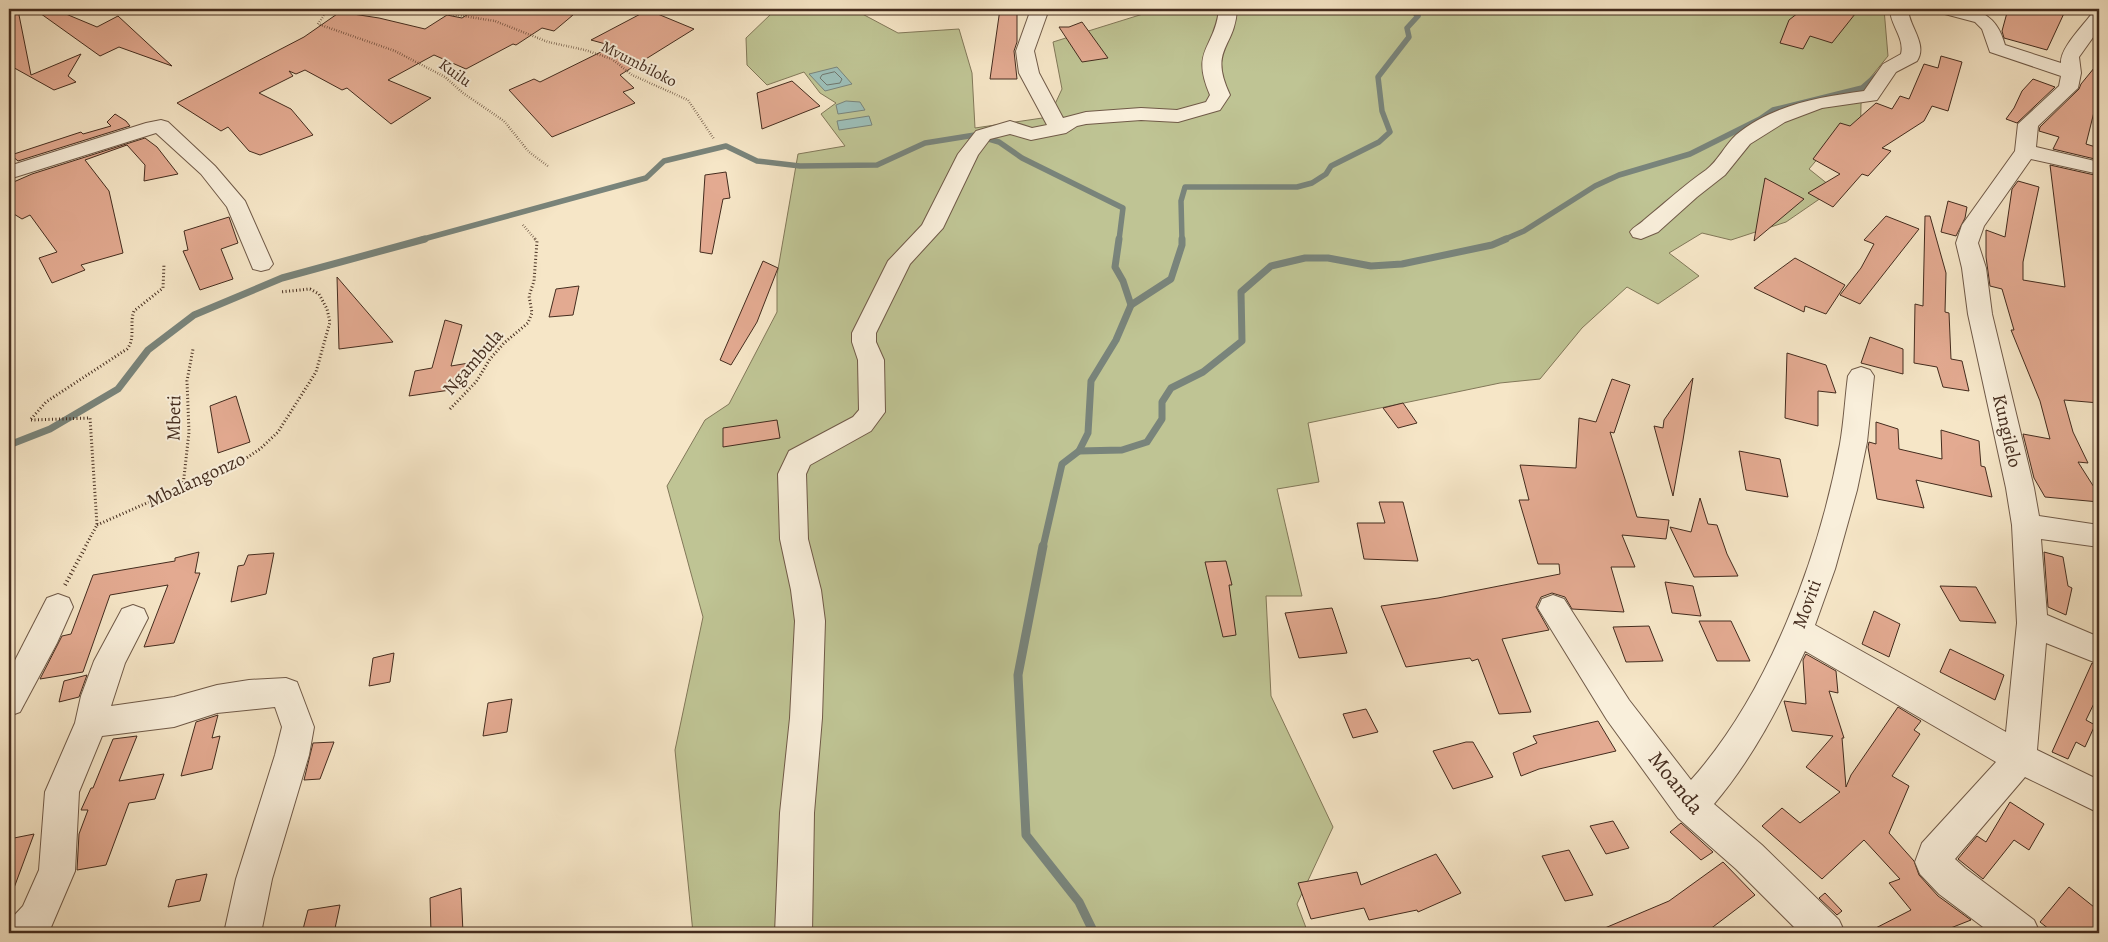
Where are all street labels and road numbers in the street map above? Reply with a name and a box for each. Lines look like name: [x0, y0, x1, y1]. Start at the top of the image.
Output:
street label: Mvumbiloko: [597, 35, 681, 93]
street label: Kuilu: [434, 54, 476, 93]
street label: Ngambula: [437, 323, 509, 401]
street label: Kungilelo: [1986, 392, 2028, 470]
street label: Mbeti: [161, 395, 187, 441]
street label: Mbalangonzo: [142, 446, 250, 514]
street label: Moviti: [1786, 576, 1828, 632]
street label: Moanda: [1641, 745, 1711, 822]

